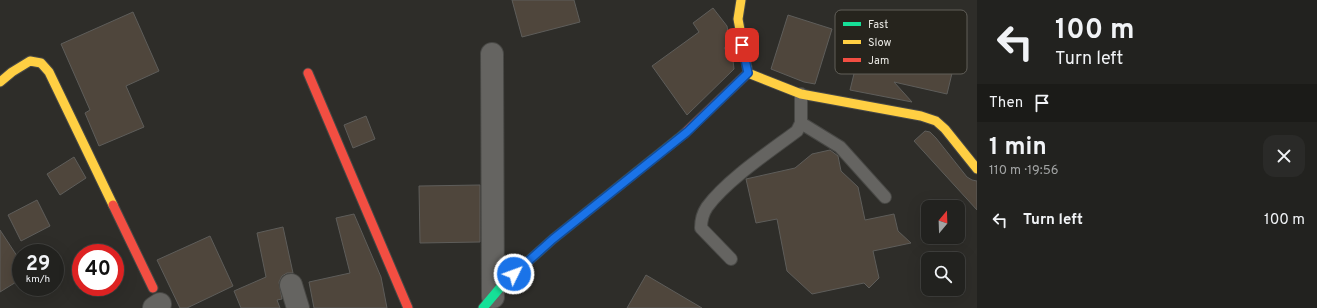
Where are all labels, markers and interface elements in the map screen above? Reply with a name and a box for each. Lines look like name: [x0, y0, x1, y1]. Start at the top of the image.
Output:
legend: [835, 10, 967, 74]
text: 100 m: [1055, 13, 1135, 49]
icon: left: [989, 16, 1041, 68]
text: Fast: [868, 18, 888, 32]
pin: [725, 28, 759, 62]
icon: arrive: [731, 34, 753, 56]
text: Slow: [868, 36, 891, 50]
text: Turn left: [1055, 48, 1123, 71]
text: Jam: [868, 54, 889, 68]
icon: arrive: [1031, 92, 1053, 114]
text: Then: [989, 94, 1023, 113]
text: 1 min: [989, 133, 1047, 163]
button: close: [1263, 135, 1305, 177]
text: 110 m · 19:56: [989, 163, 1059, 179]
north arrow: [921, 200, 965, 244]
map controls: [921, 200, 965, 296]
icon: left: [989, 209, 1011, 231]
text: Turn left: [1023, 211, 1083, 230]
text: 100 m: [1264, 211, 1305, 230]
speed limit sign: 40: [72, 244, 124, 296]
text: 29: [26, 252, 50, 278]
button: search: [921, 252, 965, 296]
position arrow: [493, 253, 535, 295]
text: km/h: [26, 273, 50, 286]

